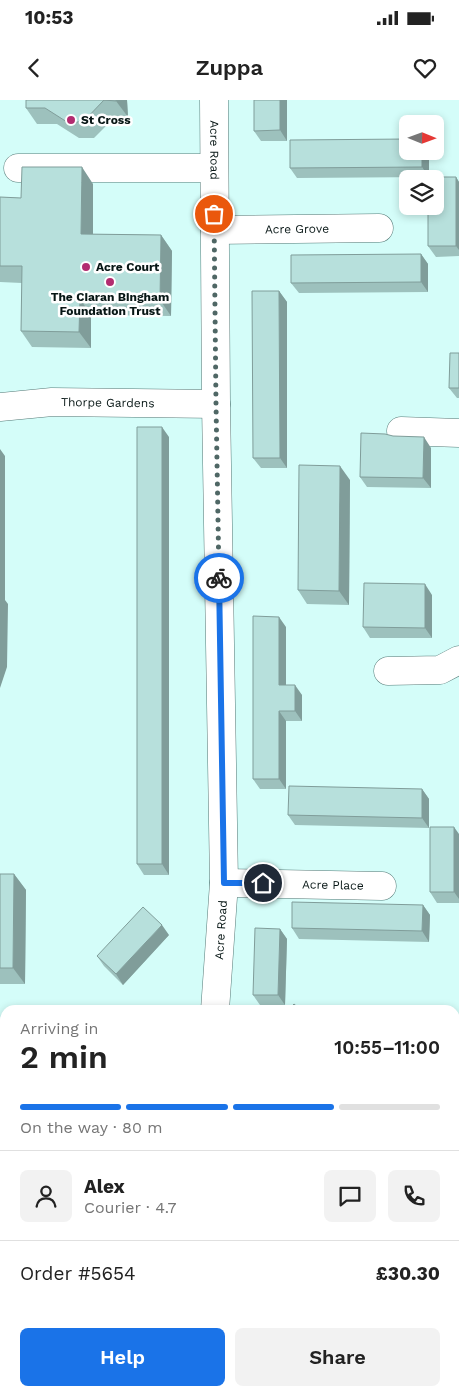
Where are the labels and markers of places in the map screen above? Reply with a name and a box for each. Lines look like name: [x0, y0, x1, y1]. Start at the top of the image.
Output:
place label: St Cross: [81, 113, 131, 127]
marker: St Cross: [65, 114, 77, 126]
pin: [193, 193, 235, 235]
place label: Acre Court: [96, 260, 160, 274]
marker: Acre Court: [80, 261, 92, 273]
marker: The Ciaran Bingham Foundation Trust: [104, 276, 116, 288]
place label: The Ciaran Bingham Foundation Trust: [51, 290, 169, 318]
pin: [242, 862, 284, 904]

